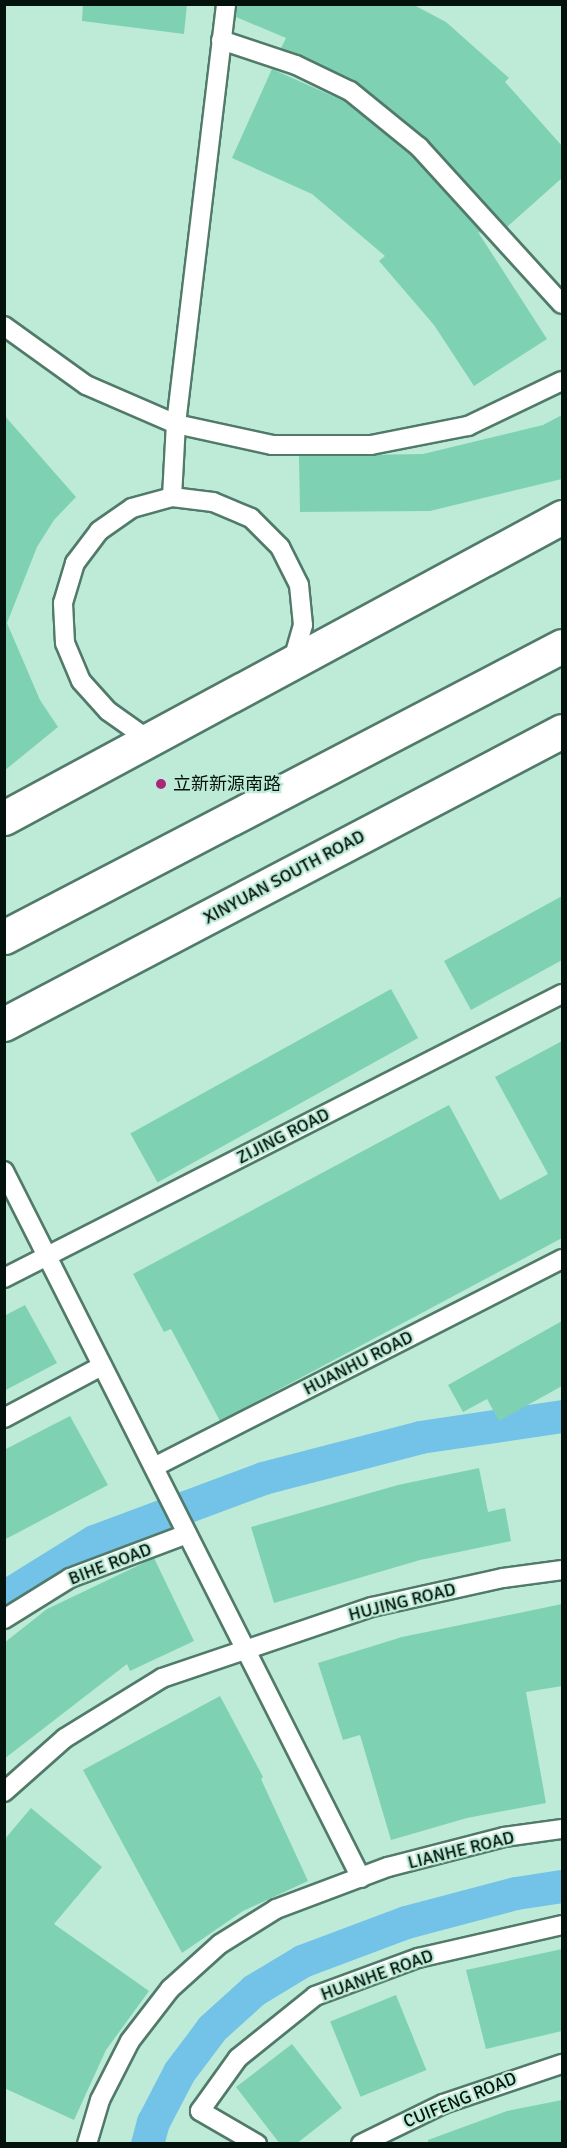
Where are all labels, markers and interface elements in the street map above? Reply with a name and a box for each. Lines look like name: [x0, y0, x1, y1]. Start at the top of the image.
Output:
place label: 立新新源南路: [173, 773, 281, 795]
marker: 立新新源南路: [154, 777, 168, 791]
street label: XINYUAN SOUTH ROAD: [200, 825, 368, 929]
street label: ZIJING ROAD: [233, 1103, 333, 1169]
street label: HUANHU ROAD: [300, 1326, 416, 1400]
street label: BIHE ROAD: [65, 1538, 155, 1590]
street label: HUJING ROAD: [346, 1578, 458, 1626]
street label: LIANHE ROAD: [406, 1826, 516, 1874]
street label: HUANHE ROAD: [318, 1945, 436, 2005]
street label: CUIFENG ROAD: [400, 2067, 520, 2133]

